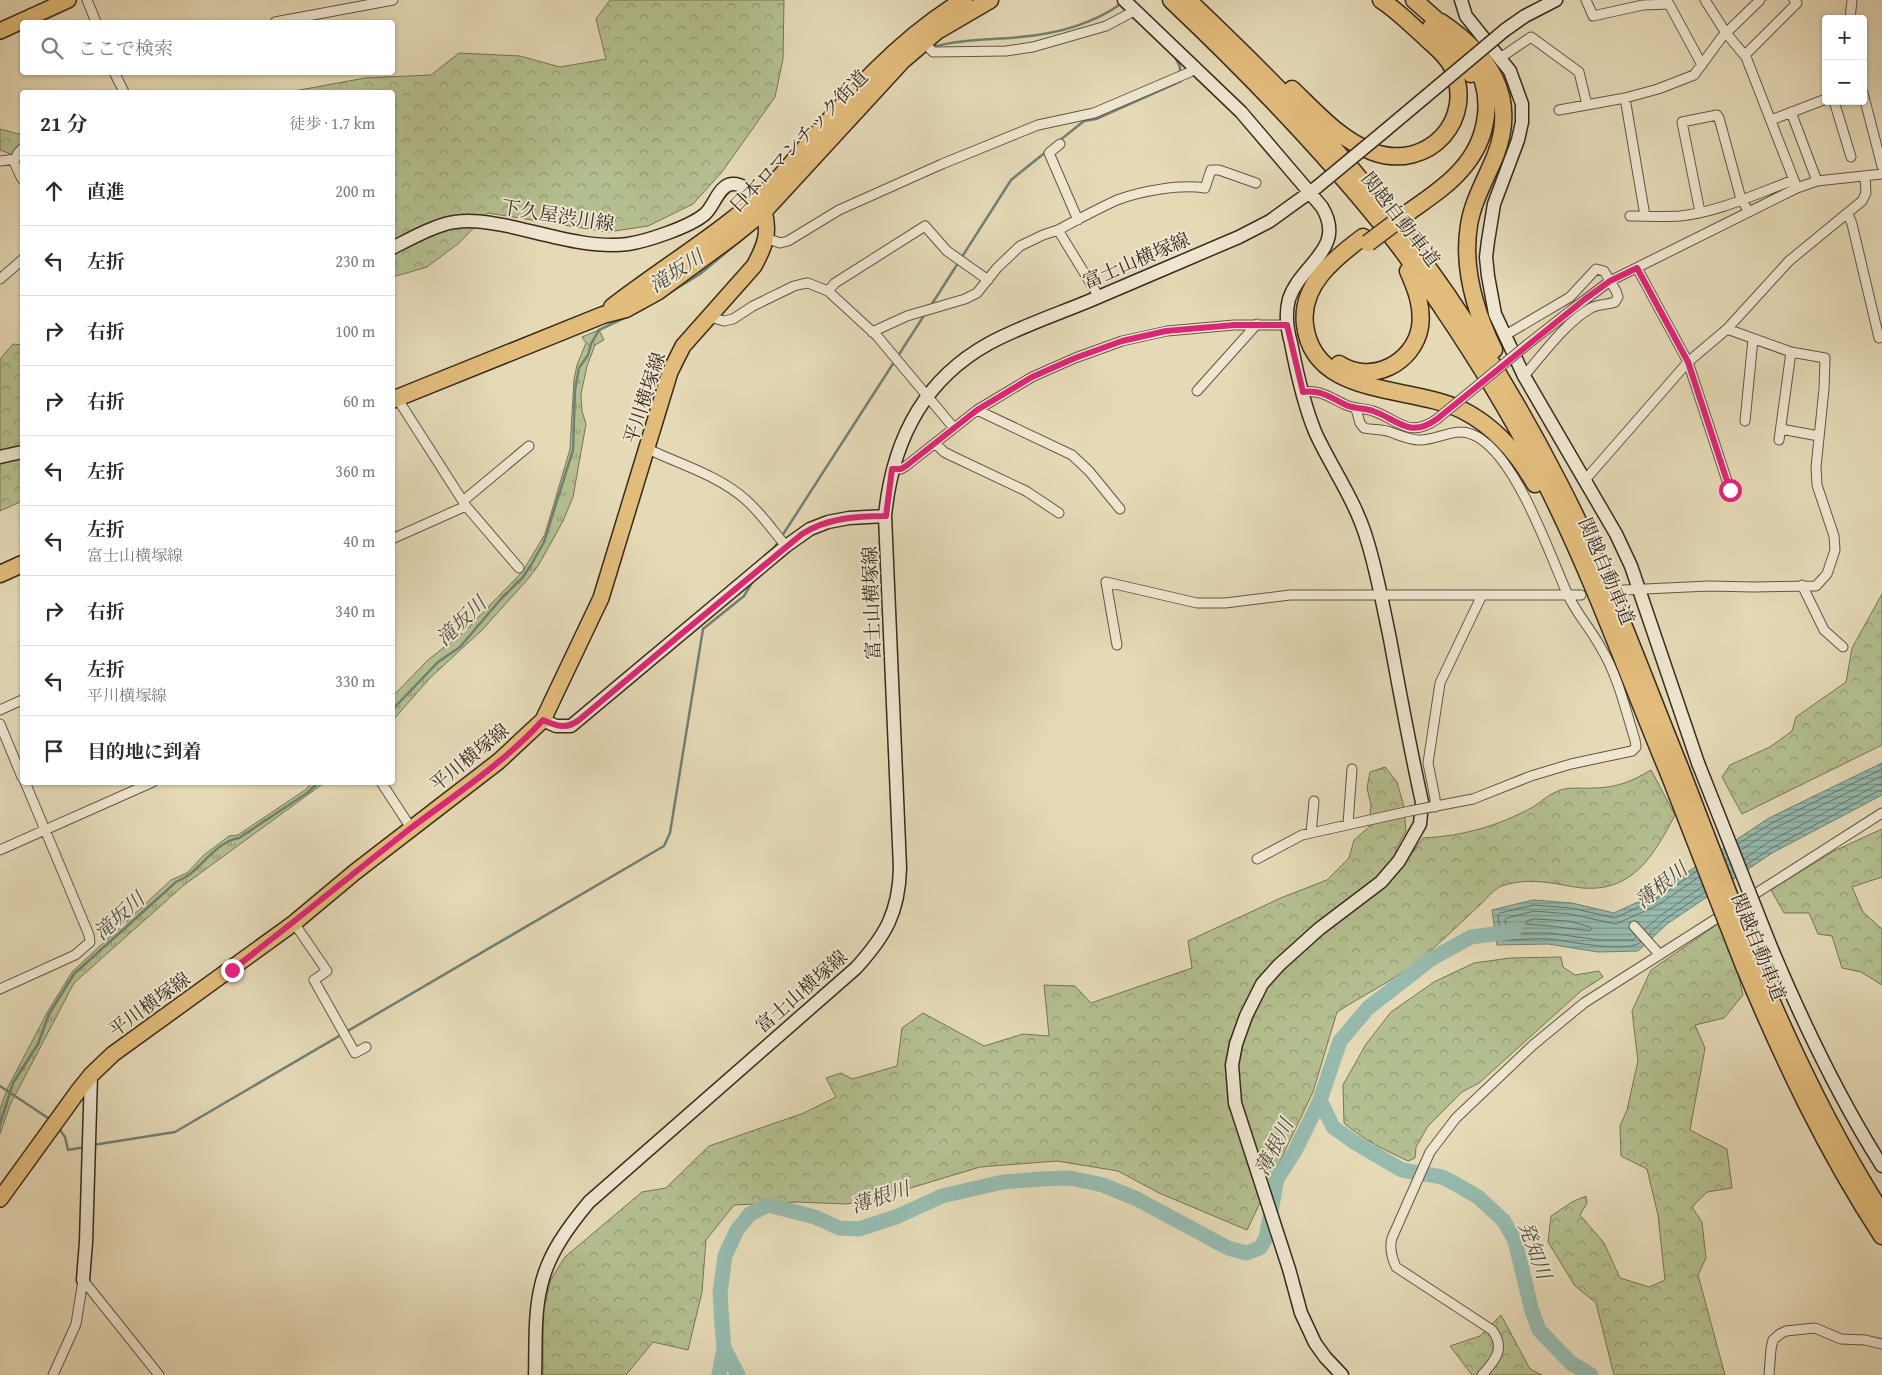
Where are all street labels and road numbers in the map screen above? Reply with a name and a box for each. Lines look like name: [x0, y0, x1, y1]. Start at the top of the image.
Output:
street label: 日本ロマンチック街道: [722, 63, 874, 219]
street label: 関越自動車道: [1355, 165, 1447, 273]
street label: 下久屋渋川線: [500, 192, 616, 238]
street label: 富士山横塚線: [1078, 225, 1194, 295]
street label: 平川横塚線: [616, 348, 672, 448]
street label: 関越自動車道: [1572, 513, 1642, 629]
street label: 富士山横塚線: [855, 546, 887, 660]
street label: 平川横塚線: [423, 716, 515, 798]
street label: 関越自動車道: [1725, 889, 1793, 1005]
street label: 富士山横塚線: [749, 943, 853, 1039]
street label: 平川横塚線: [102, 965, 196, 1043]

